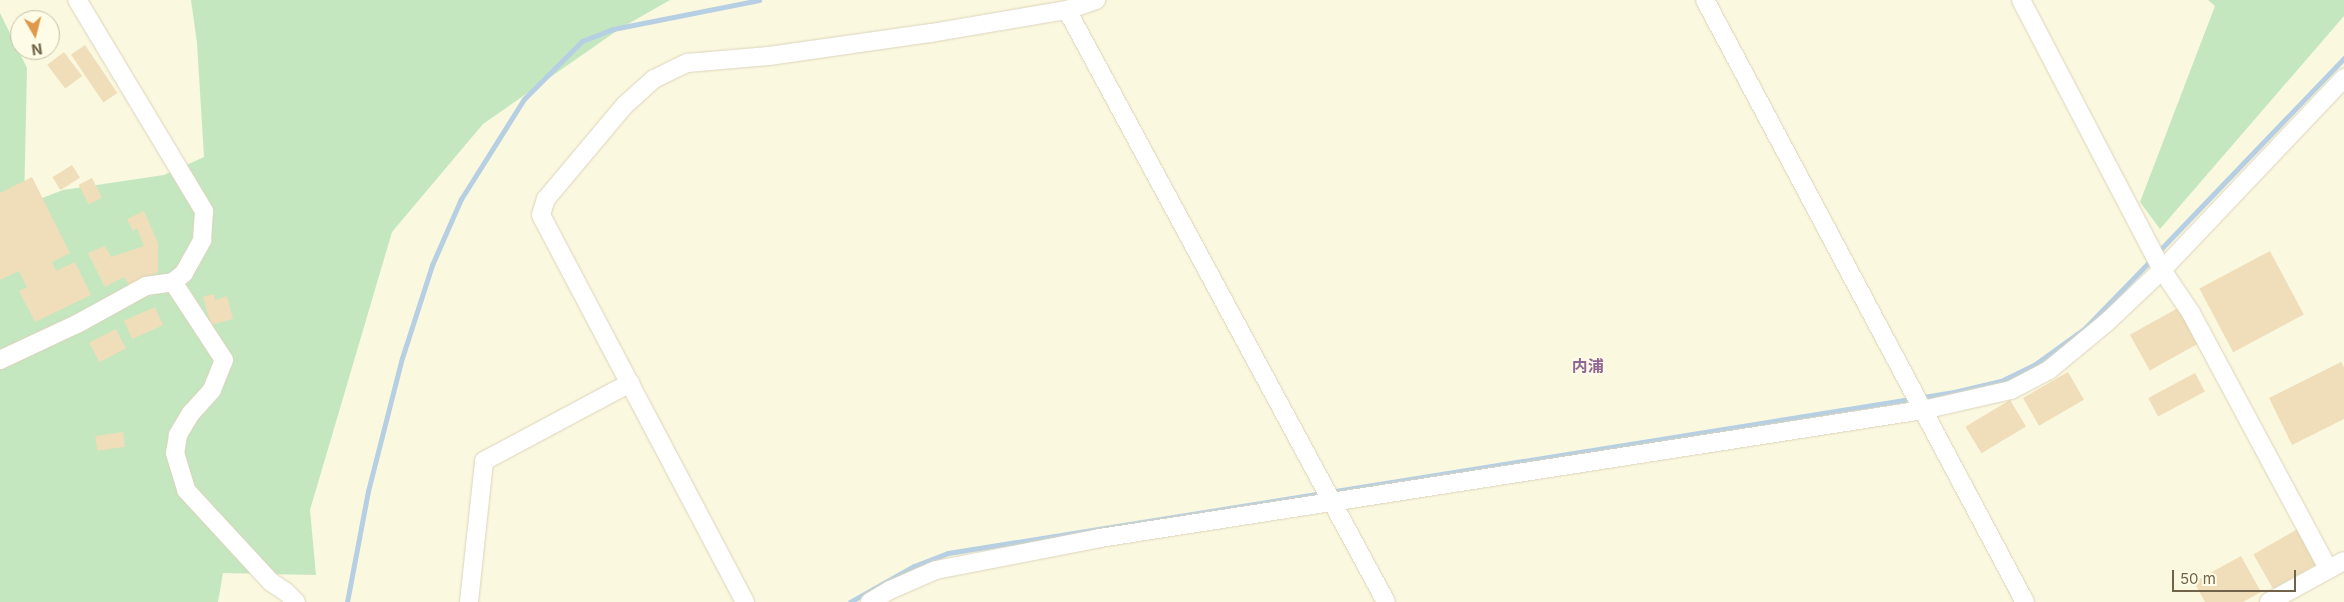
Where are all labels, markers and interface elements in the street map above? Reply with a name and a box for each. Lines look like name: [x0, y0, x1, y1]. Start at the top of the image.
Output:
north arrow: [10, 10, 60, 60]
text: N: [31, 40, 43, 59]
district label: 内浦: [1572, 356, 1604, 376]
scale bar: [2174, 560, 2298, 592]
text: 50 m: [2180, 569, 2216, 588]

